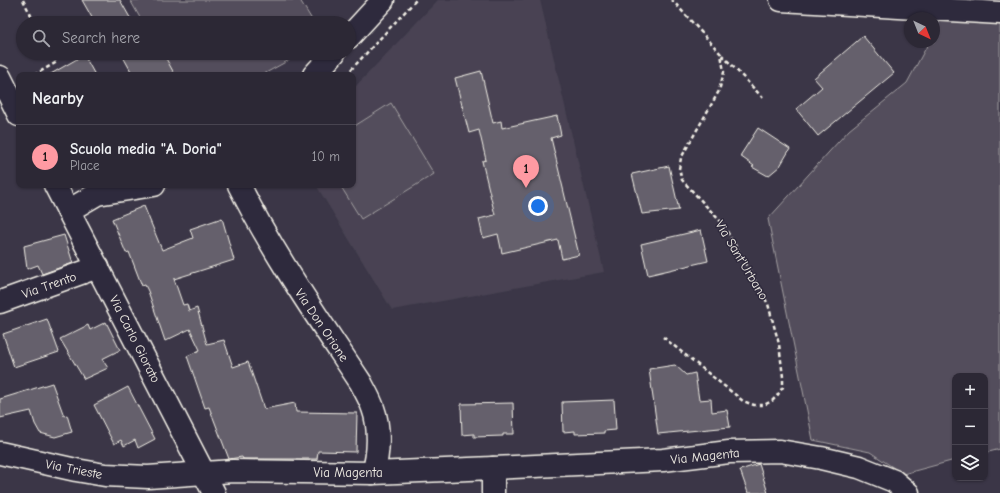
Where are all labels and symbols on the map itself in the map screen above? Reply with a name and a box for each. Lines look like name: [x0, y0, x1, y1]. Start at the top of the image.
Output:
north arrow: [904, 12, 940, 48]
pin: 1: [513, 155, 539, 188]
your location: [528, 196, 548, 216]
street label: Via Sant'Urbano: [712, 217, 772, 303]
street label: Via Trento: [20, 269, 78, 301]
street label: Via Don Orione: [292, 286, 352, 365]
street label: Via Carlo Giorato: [107, 293, 163, 385]
street label: Via Magenta: [670, 445, 740, 467]
street label: Via Trieste: [44, 456, 104, 482]
street label: Via Magenta: [313, 465, 383, 480]

